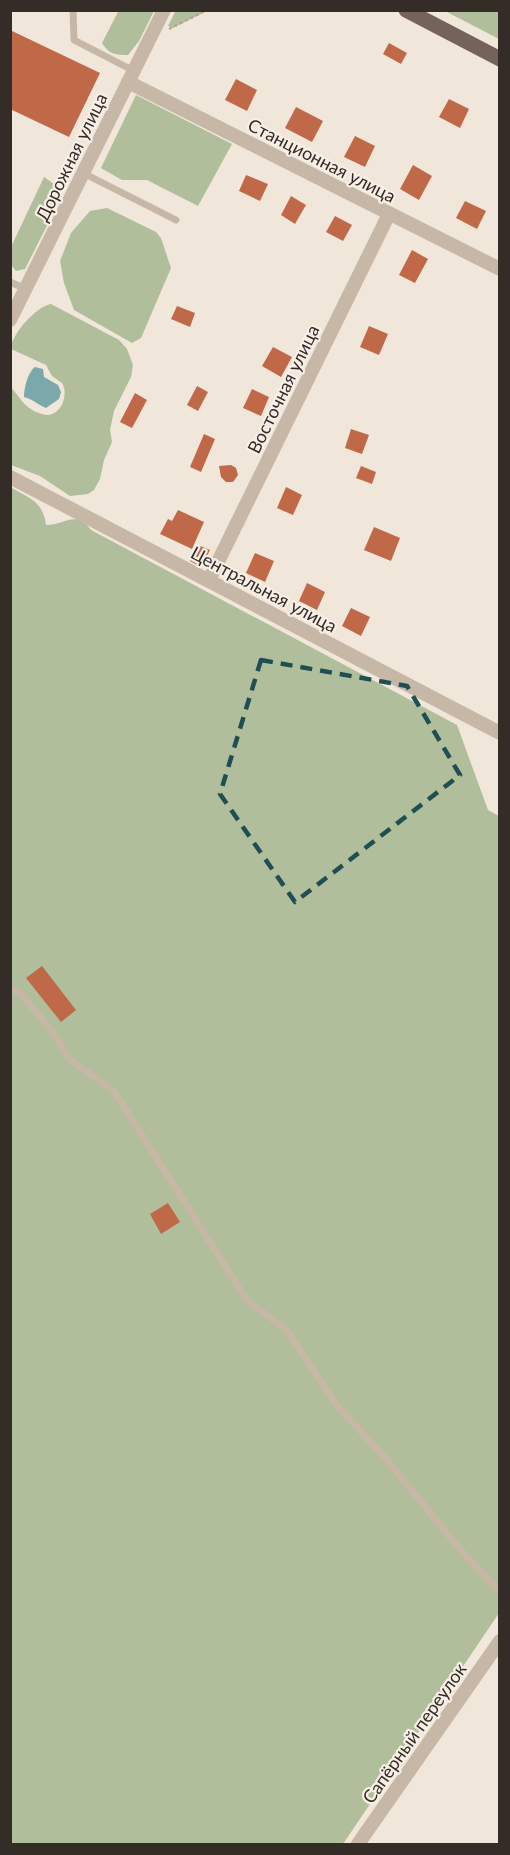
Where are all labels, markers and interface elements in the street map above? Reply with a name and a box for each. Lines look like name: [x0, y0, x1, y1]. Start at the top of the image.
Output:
street label: Дорожная улица: [31, 89, 111, 225]
street label: Станционная улица: [244, 113, 400, 207]
street label: Восточная улица: [242, 321, 324, 457]
street label: Центральная улица: [187, 541, 341, 637]
street label: Сапёрный переулок: [357, 1658, 471, 1807]

